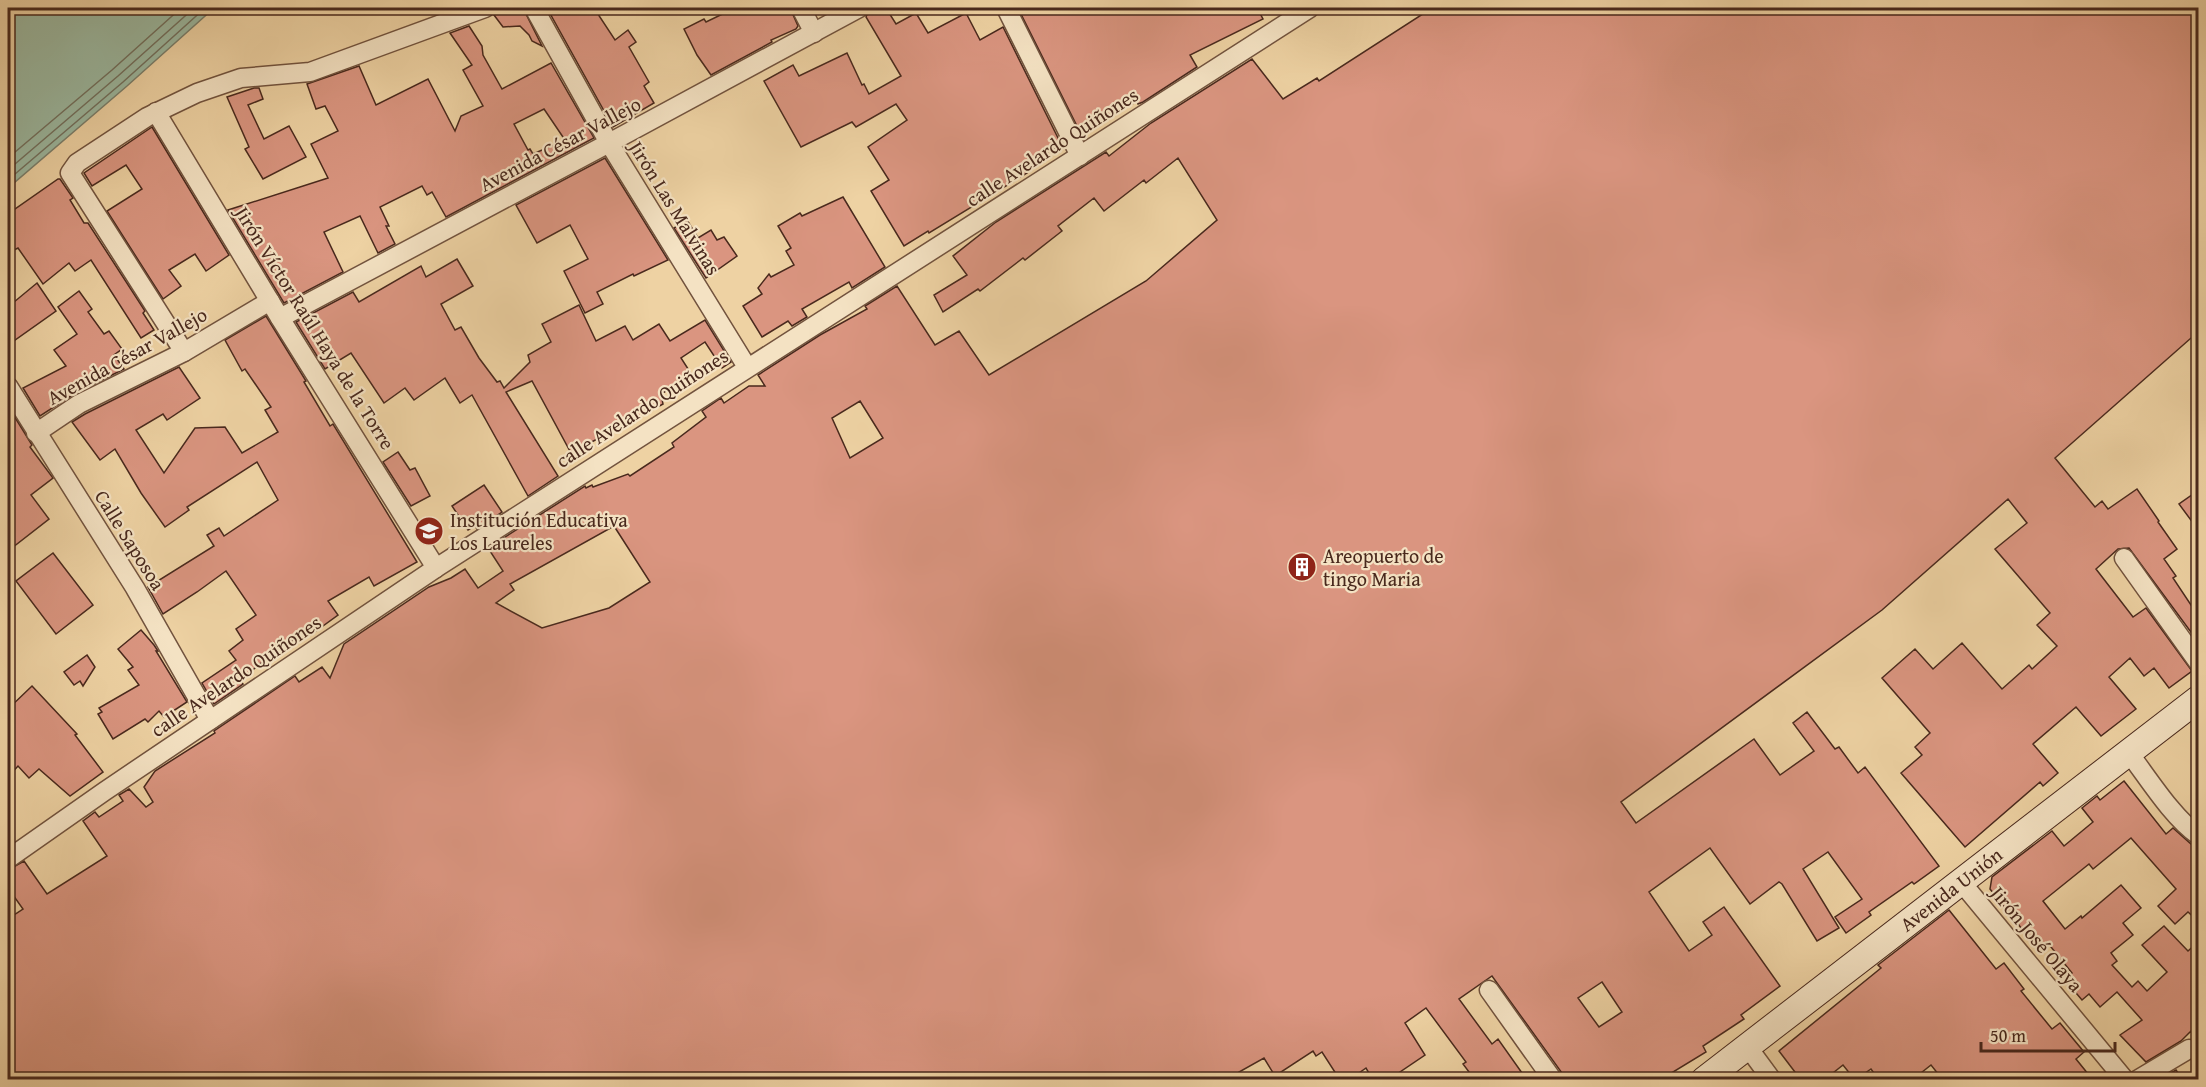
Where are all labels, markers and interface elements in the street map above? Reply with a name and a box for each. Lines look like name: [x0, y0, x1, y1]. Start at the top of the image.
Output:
street label: calle Avelardo Quiñones: [960, 80, 1144, 213]
street label: Avenida César Vallejo: [474, 89, 646, 198]
street label: Jirón Las Malvinas: [621, 133, 728, 280]
street label: Jirón Víctor Raúl Haya de la Torre: [227, 198, 402, 455]
street label: Avenida César Vallejo: [41, 299, 212, 412]
street label: calle Avelardo Quiñones: [550, 341, 734, 474]
street label: Calle Saposoa: [88, 484, 173, 596]
place label: Institución Educativa Los Laureles: [450, 505, 628, 557]
school or university icon: Institución Educativa Los Laureles: [413, 515, 445, 547]
place label: Areopuerto de tingo Maria: [1323, 541, 1444, 593]
building icon: Areopuerto de tingo Maria: [1286, 551, 1318, 583]
street label: calle Avelardo Quiñones: [145, 608, 327, 744]
street label: Avenida Unión: [1893, 840, 2008, 938]
street label: Jirón José Olaya: [1982, 877, 2091, 998]
scale bar: [1981, 1015, 2114, 1053]
text: 50 m: [1990, 1022, 2026, 1049]

